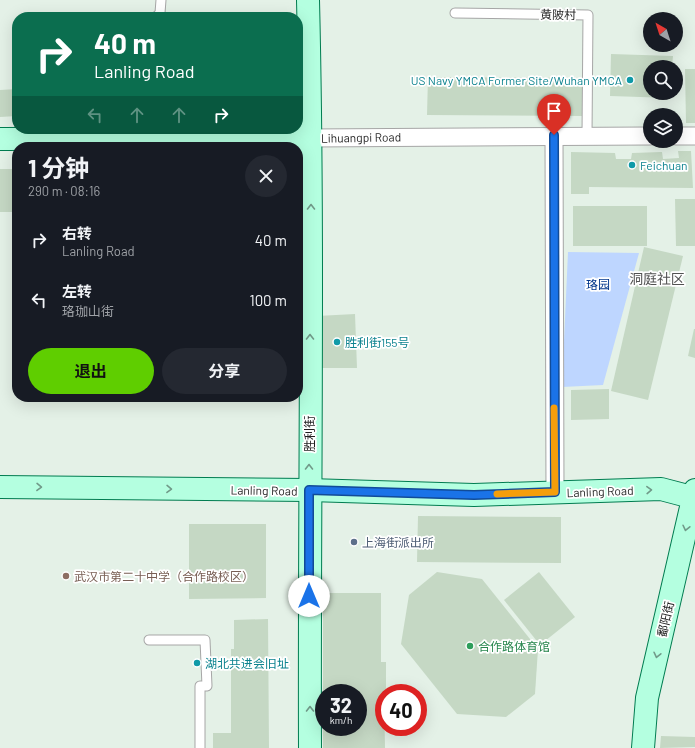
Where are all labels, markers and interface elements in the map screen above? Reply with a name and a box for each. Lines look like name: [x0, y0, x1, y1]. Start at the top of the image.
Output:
street label: 黄陂村: [540, 7, 577, 21]
north arrow: [643, 12, 683, 52]
map controls: [643, 12, 683, 148]
text: 40 m: [94, 26, 156, 60]
icon: right: [28, 28, 80, 80]
text: Lanling Road: [94, 60, 195, 82]
button: search: [643, 60, 683, 100]
place label: US Navy YMCA Former Site/Wuhan YMCA: [411, 73, 622, 87]
marker: US Navy YMCA Former Site/Wuhan YMCA: [625, 75, 635, 85]
pin: [537, 94, 571, 135]
icon: arrive: [543, 100, 565, 122]
icon: left: [84, 104, 106, 126]
icon: ahead: [126, 104, 148, 126]
icon: ahead: [168, 104, 190, 126]
icon: right: [210, 104, 232, 126]
button: layers: [643, 108, 683, 148]
street label: Lihuangpi Road: [321, 129, 401, 145]
text: 1 分钟: [28, 153, 89, 182]
button: close: [245, 155, 287, 197]
place label: Feichuan: [640, 158, 688, 172]
marker: Feichuan: [627, 160, 637, 170]
text: 290 m · 08:16: [28, 183, 100, 199]
one-way arrow: [307, 204, 315, 210]
text: 右转: [62, 224, 92, 242]
icon: right: [28, 229, 50, 251]
text: 40 m: [255, 231, 287, 249]
text: Lanling Road: [62, 243, 135, 259]
district label: 洞庭社区: [629, 270, 685, 287]
park label: 珞园: [586, 277, 610, 291]
text: 左转: [62, 282, 92, 300]
icon: left: [28, 289, 50, 311]
text: 100 m: [249, 291, 287, 309]
text: 珞珈山街: [62, 303, 114, 319]
one-way arrow: [306, 334, 314, 340]
place label: 胜利街155号: [345, 335, 410, 349]
marker: 胜利街155号: [332, 337, 342, 347]
button: 退出: [28, 348, 154, 394]
button: 分享: [162, 348, 287, 394]
street label: 胜利街: [302, 416, 316, 452]
one-way arrow: [305, 464, 313, 470]
street label: Lanling Road: [230, 482, 298, 498]
one-way arrow: [36, 483, 42, 491]
street label: Lanling Road: [566, 483, 634, 499]
one-way arrow: [166, 485, 172, 493]
one-way arrow: [646, 485, 652, 494]
one-way arrow: [682, 525, 691, 532]
place label: 上海街派出所: [362, 535, 434, 549]
marker: 上海街派出所: [349, 537, 359, 547]
place label: 武汉市第二十中学（合作路校区）: [74, 569, 254, 583]
marker: 武汉市第二十中学（合作路校区）: [61, 571, 71, 581]
position arrow: [288, 575, 330, 617]
street label: 鄱阳街: [654, 600, 676, 638]
place label: 合作路体育馆: [478, 639, 550, 653]
marker: 合作路体育馆: [465, 641, 475, 651]
one-way arrow: [653, 652, 661, 658]
place label: 湖北共进会旧址: [205, 656, 289, 670]
marker: 湖北共进会旧址: [192, 658, 202, 668]
speed limit sign: 40: [375, 684, 427, 736]
text: 32: [330, 693, 352, 717]
one-way arrow: [306, 706, 314, 712]
text: km/h: [330, 714, 352, 726]

